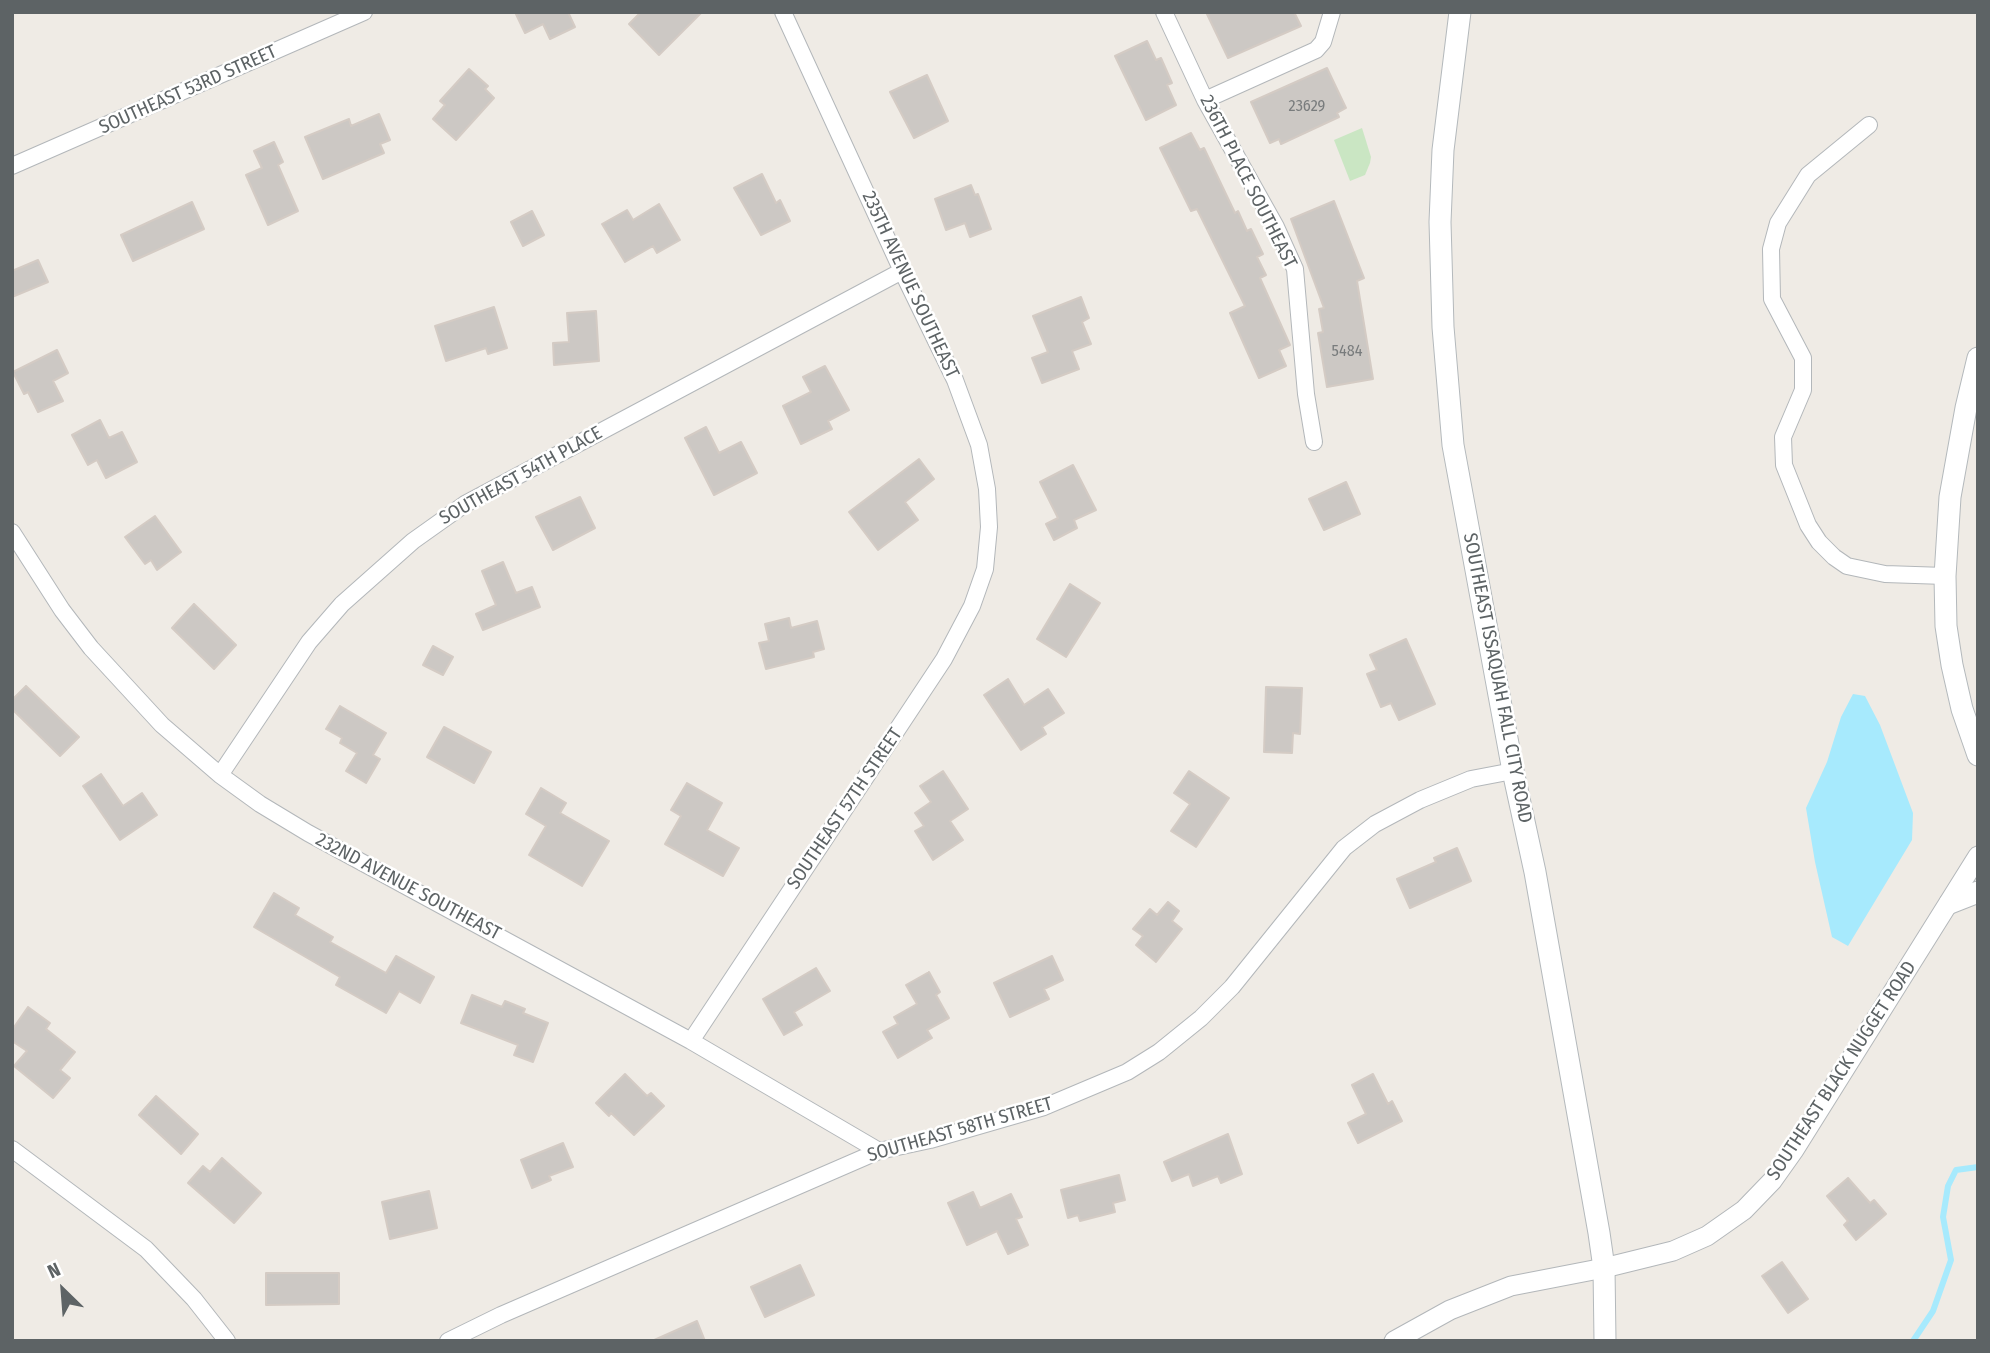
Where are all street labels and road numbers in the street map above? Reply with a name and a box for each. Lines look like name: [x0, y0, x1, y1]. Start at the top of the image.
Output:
street label: SOUTHEAST 53RD STREET: [96, 41, 280, 139]
street label: 236TH PLACE SOUTHEAST: [1195, 92, 1301, 272]
street label: 235TH AVENUE SOUTHEAST: [857, 188, 963, 382]
street label: SOUTHEAST 54TH PLACE: [436, 422, 606, 530]
street label: SOUTHEAST ISSAQUAH FALL CITY ROAD: [1458, 531, 1536, 825]
street label: SOUTHEAST 57TH STREET: [783, 724, 907, 894]
street label: 232ND AVENUE SOUTHEAST: [312, 829, 504, 945]
street label: SOUTHEAST BLACK NUGGET ROAD: [1763, 957, 1921, 1185]
street label: SOUTHEAST 58TH STREET: [865, 1093, 1055, 1167]

